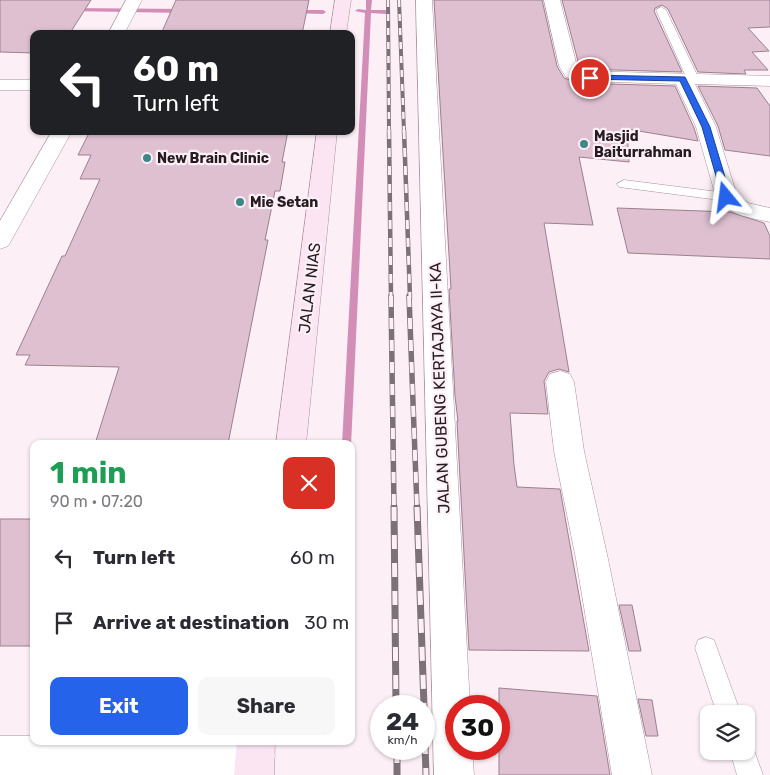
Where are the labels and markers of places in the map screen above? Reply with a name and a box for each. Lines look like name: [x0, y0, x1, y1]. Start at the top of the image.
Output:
pin: [569, 57, 611, 99]
place label: Masjid Baiturrahman: [594, 128, 692, 161]
marker: Masjid Baiturrahman: [578, 138, 590, 150]
place label: New Brain Clinic: [157, 150, 269, 167]
marker: New Brain Clinic: [141, 152, 153, 164]
place label: Mie Setan: [250, 194, 318, 211]
marker: Mie Setan: [234, 196, 246, 208]

